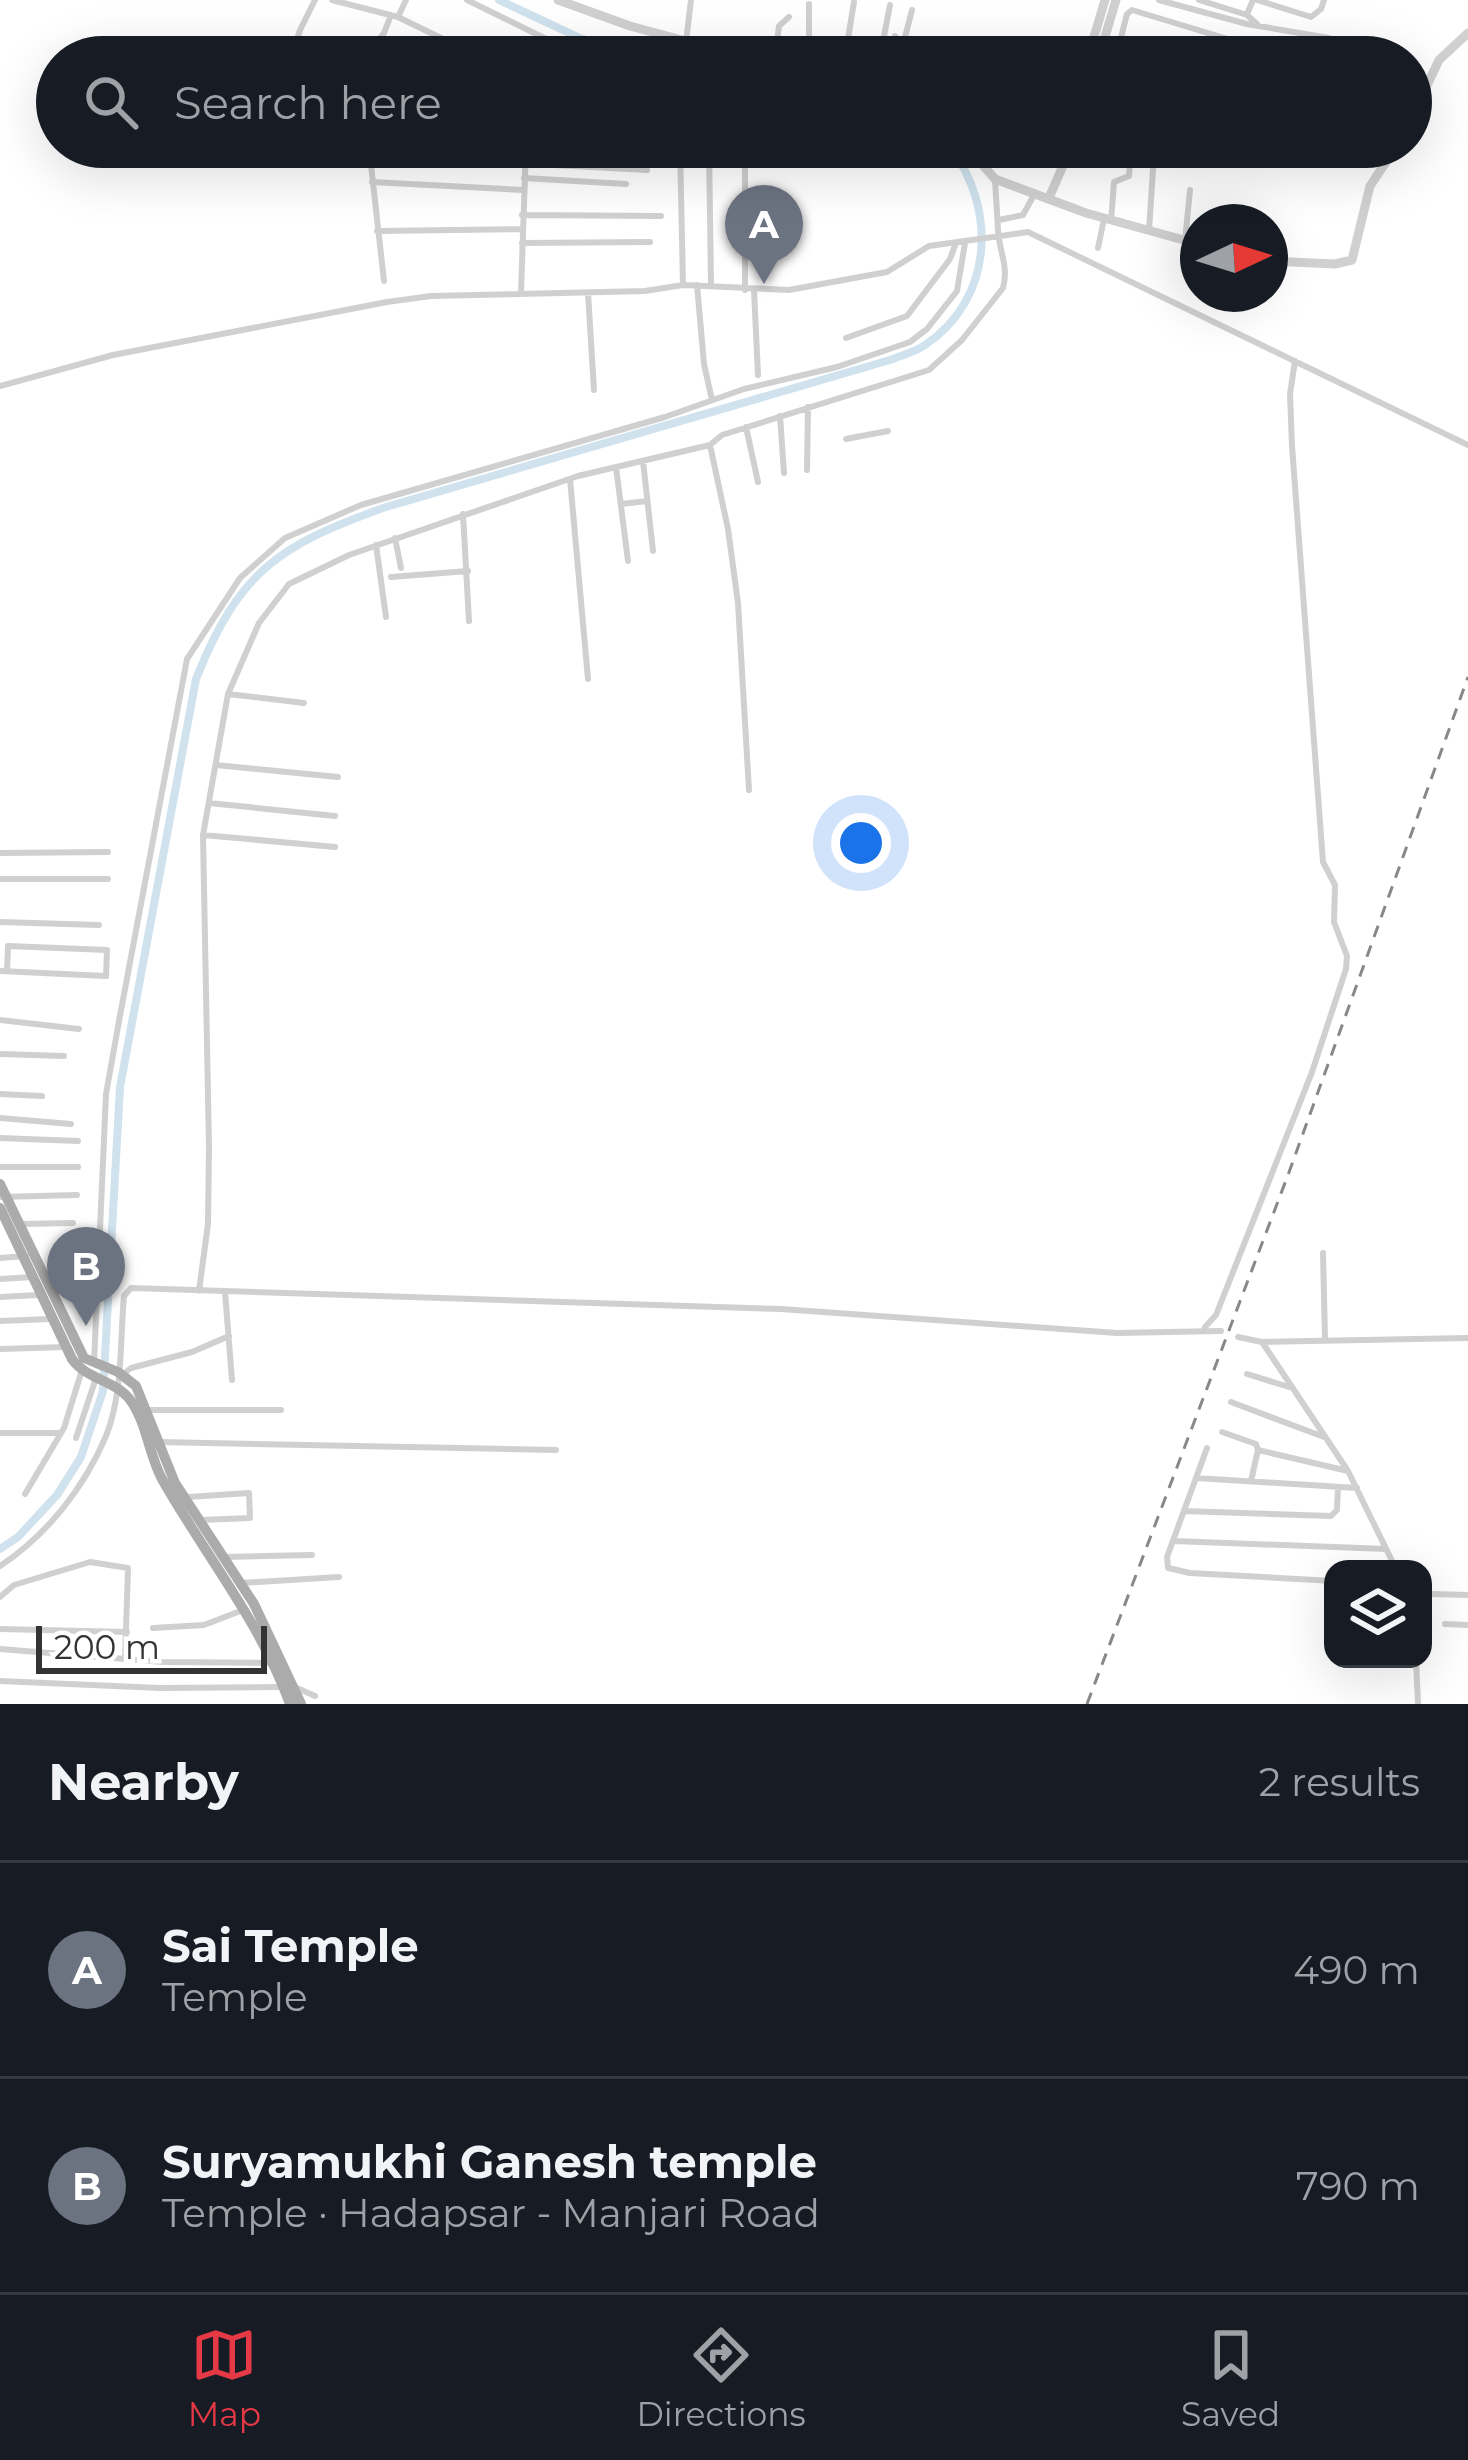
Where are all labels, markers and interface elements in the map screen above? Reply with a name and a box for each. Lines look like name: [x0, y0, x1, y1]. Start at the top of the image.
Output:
search box: [36, 36, 1432, 168]
icon: search: [78, 69, 144, 135]
text: Search here: [174, 75, 442, 130]
pin: A: [725, 185, 803, 284]
north arrow: [1180, 204, 1288, 312]
your location: [831, 813, 891, 873]
pin: B: [47, 1227, 125, 1326]
map controls: [1324, 1560, 1432, 1668]
button: layers: [1324, 1560, 1432, 1668]
scale bar: [36, 1620, 267, 1673]
text: 200 m: [54, 1627, 160, 1667]
text: Nearby: [48, 1751, 239, 1813]
text: 2 results: [1259, 1758, 1420, 1806]
text: Sai Temple: [162, 1918, 419, 1973]
text: A: [72, 1946, 102, 1994]
text: 490 m: [1293, 1946, 1420, 1994]
text: Temple: [162, 1973, 308, 2021]
text: Suryamukhi Ganesh temple: [162, 2134, 817, 2189]
text: B: [72, 2162, 102, 2210]
text: 790 m: [1296, 2162, 1420, 2210]
text: Temple · Hadapsar - Manjari Road: [162, 2189, 820, 2237]
tab: Map: [188, 2322, 261, 2434]
tab: Directions: [637, 2322, 806, 2434]
tab: Saved: [1181, 2322, 1280, 2434]

